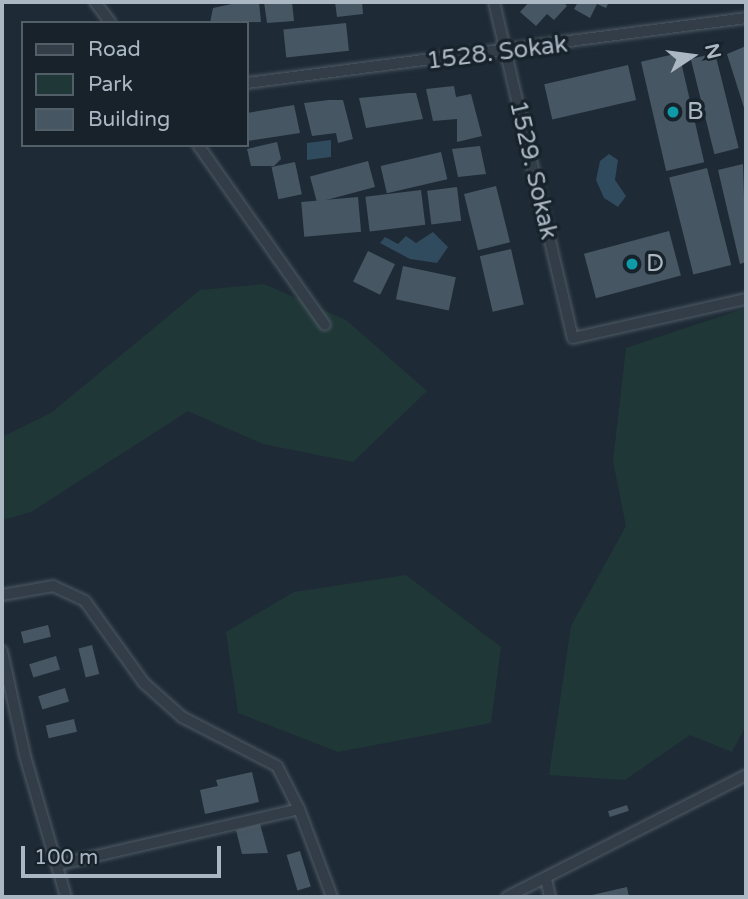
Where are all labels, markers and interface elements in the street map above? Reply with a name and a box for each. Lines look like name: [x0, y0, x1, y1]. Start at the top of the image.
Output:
legend: [21, 21, 248, 147]
north arrow: [657, 21, 727, 91]
street label: 1528. Sokak: [425, 30, 569, 76]
text: Road: [88, 37, 141, 62]
text: N: [700, 41, 725, 61]
text: Park: [88, 72, 133, 97]
street label: 1529. Sokak: [503, 98, 563, 242]
place label: B: [687, 98, 704, 126]
marker: B: [665, 104, 681, 120]
text: Building: [88, 107, 170, 132]
place label: D: [646, 250, 664, 278]
marker: D: [624, 256, 640, 272]
scale bar: [24, 832, 224, 876]
text: 100 m: [34, 845, 98, 870]

